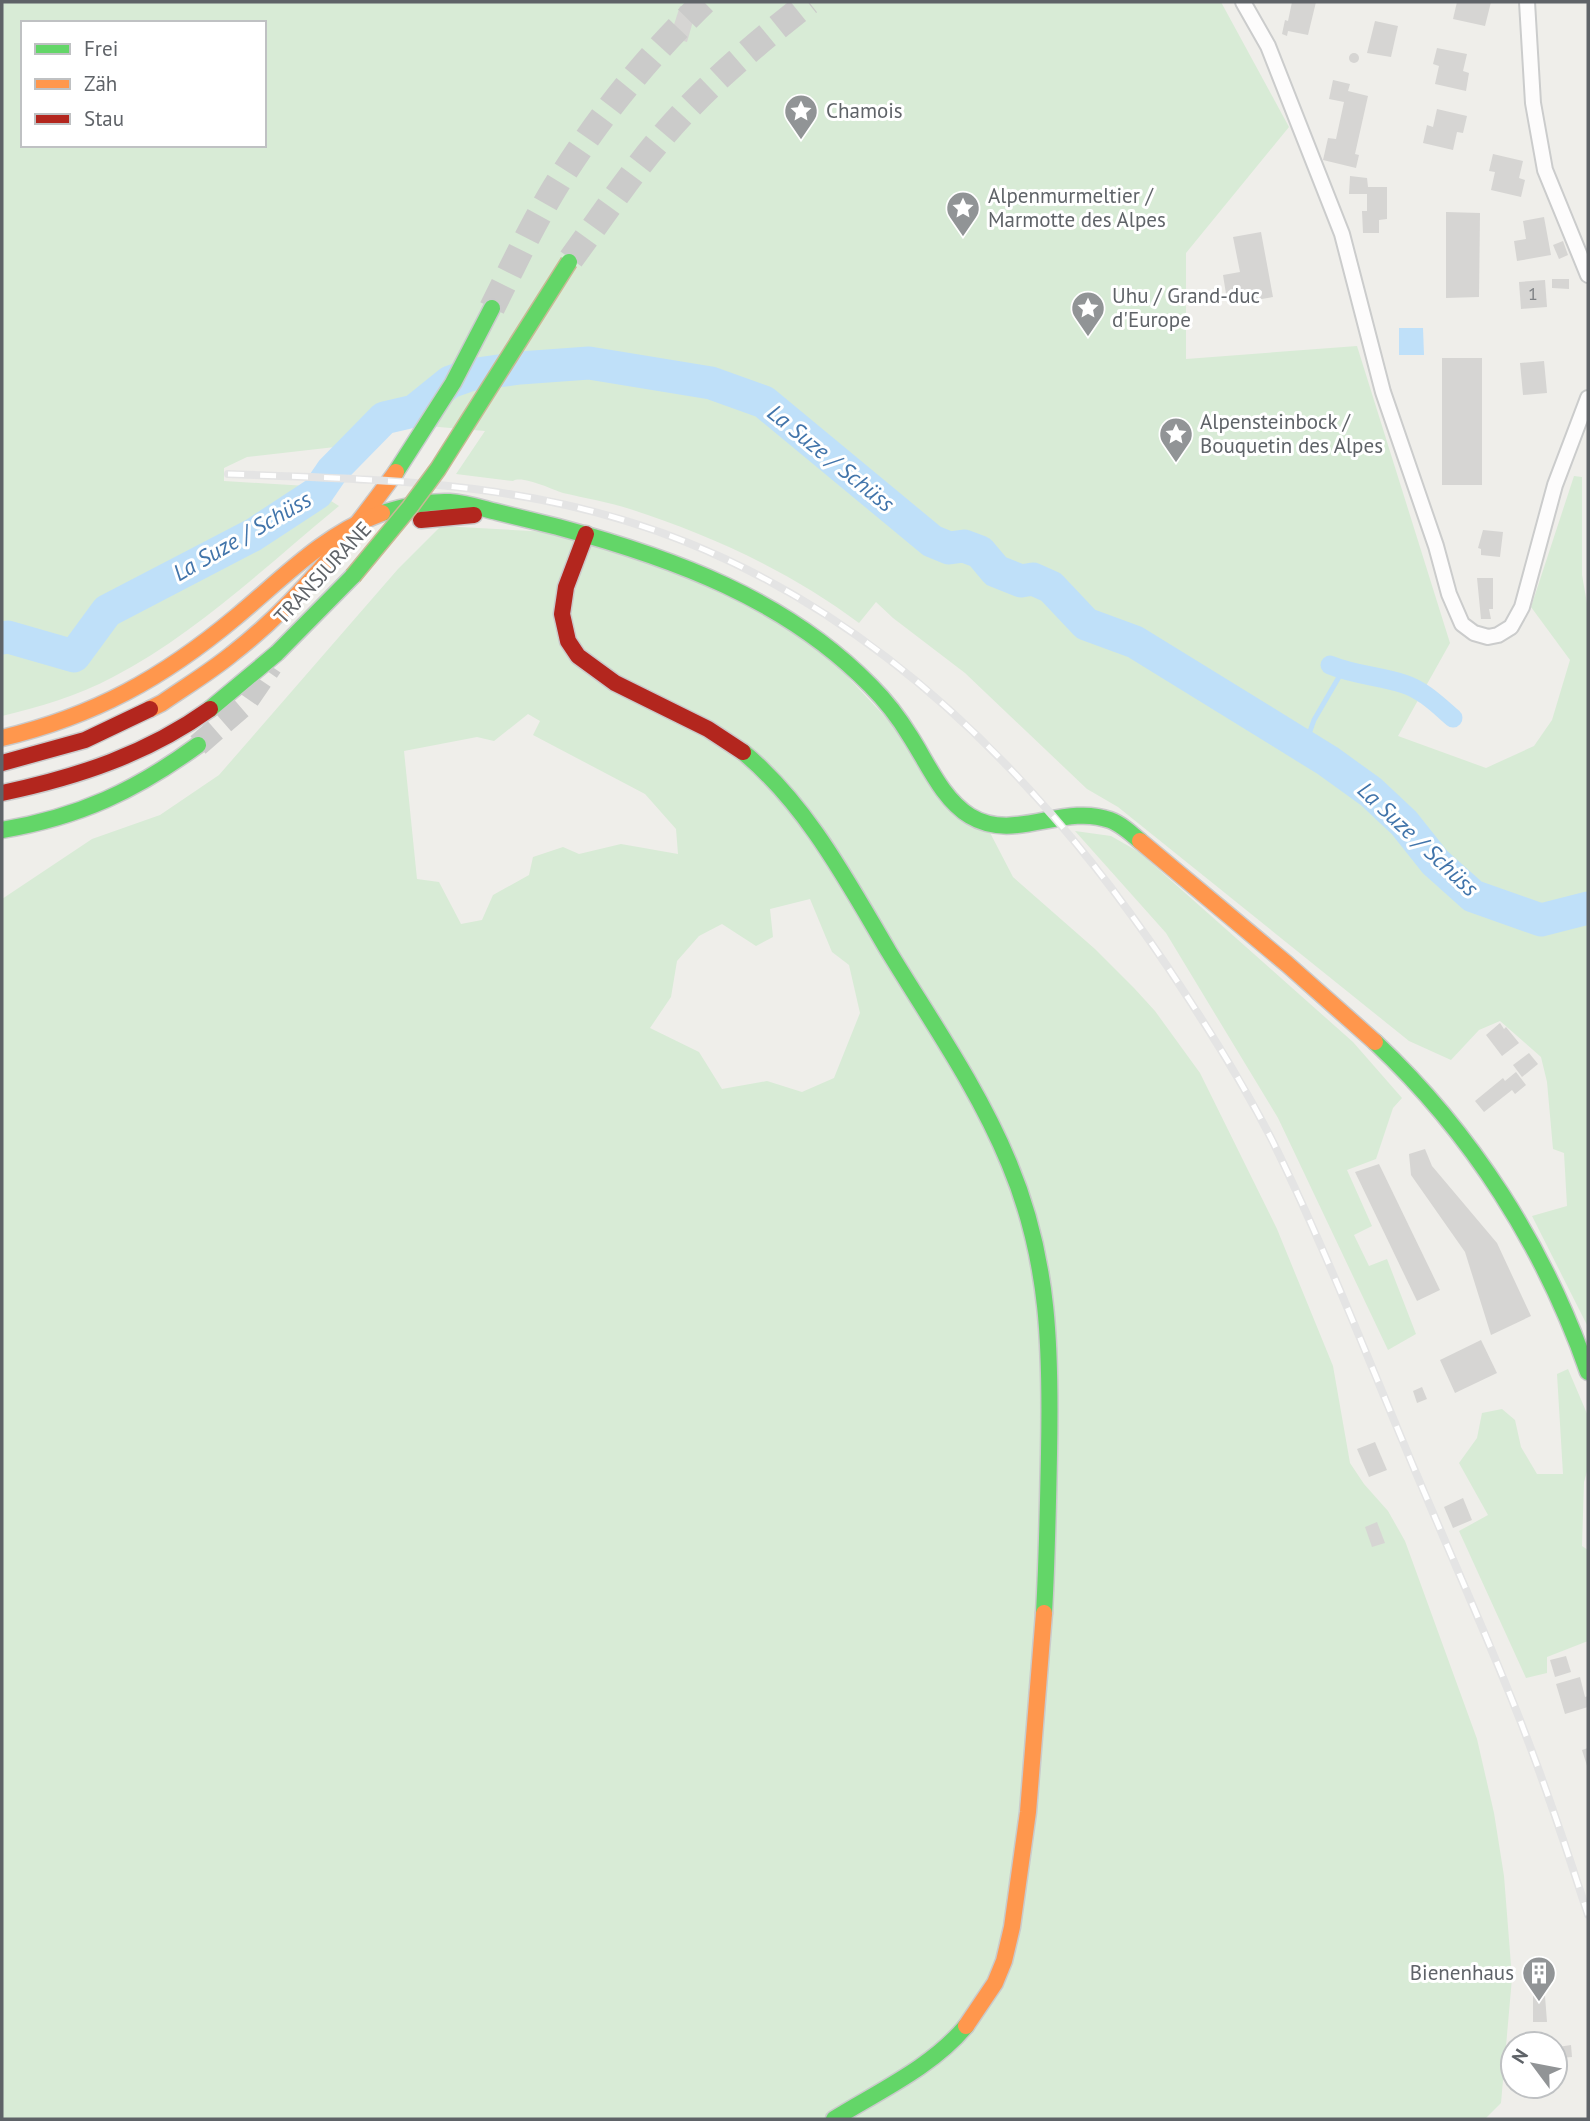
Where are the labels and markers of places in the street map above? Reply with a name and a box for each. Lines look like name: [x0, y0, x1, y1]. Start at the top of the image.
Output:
place icon: Chamois: [782, 92, 820, 141]
place label: Chamois: [826, 97, 903, 124]
place label: Alpenmurmeltier / Marmotte des Alpes: [988, 182, 1166, 233]
place icon: Alpenmurmeltier / Marmotte des Alpes: [944, 189, 982, 238]
place label: Uhu / Grand-duc d'Europe: [1112, 282, 1260, 333]
place icon: Uhu / Grand-duc d'Europe: [1069, 289, 1107, 338]
place label: Alpensteinbock / Bouquetin des Alpes: [1200, 408, 1383, 459]
place icon: Alpensteinbock / Bouquetin des Alpes: [1157, 415, 1195, 464]
building icon: Bienenhaus: [1520, 1954, 1558, 2003]
place label: Bienenhaus: [1410, 1959, 1514, 1986]

